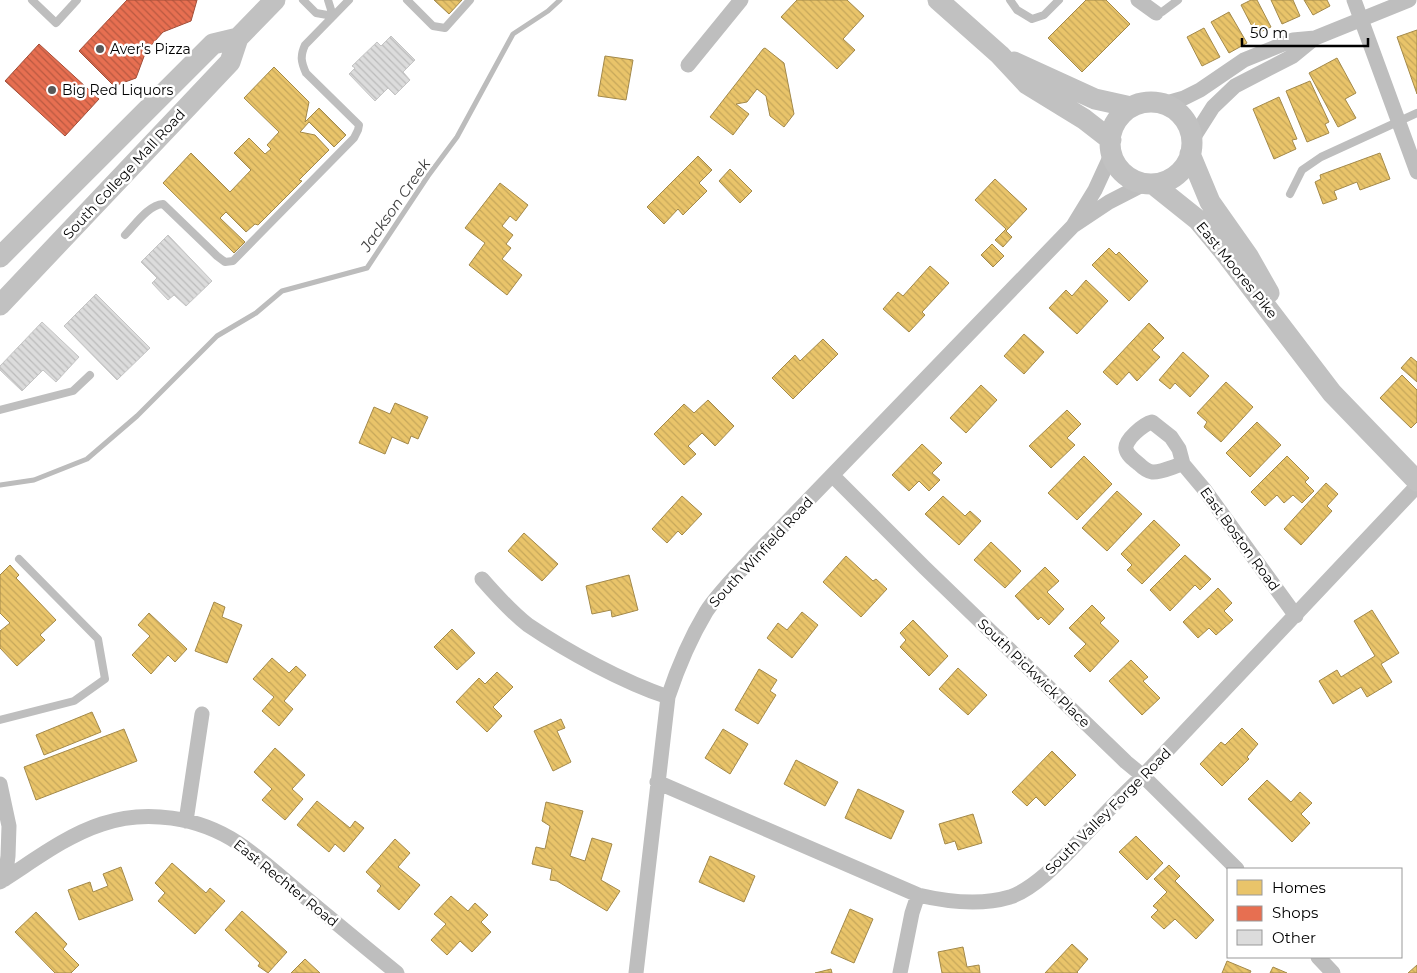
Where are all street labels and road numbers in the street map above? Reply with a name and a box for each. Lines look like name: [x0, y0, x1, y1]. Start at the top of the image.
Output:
street label: South College Mall Road: [59, 105, 189, 243]
street label: East Moores Pike: [1192, 218, 1282, 322]
street label: East Boston Road: [1196, 484, 1284, 594]
street label: South Winfield Road: [705, 493, 817, 611]
street label: South Pickwick Place: [974, 615, 1094, 731]
street label: South Valley Forge Road: [1041, 744, 1175, 878]
street label: East Rechter Road: [230, 835, 342, 931]

